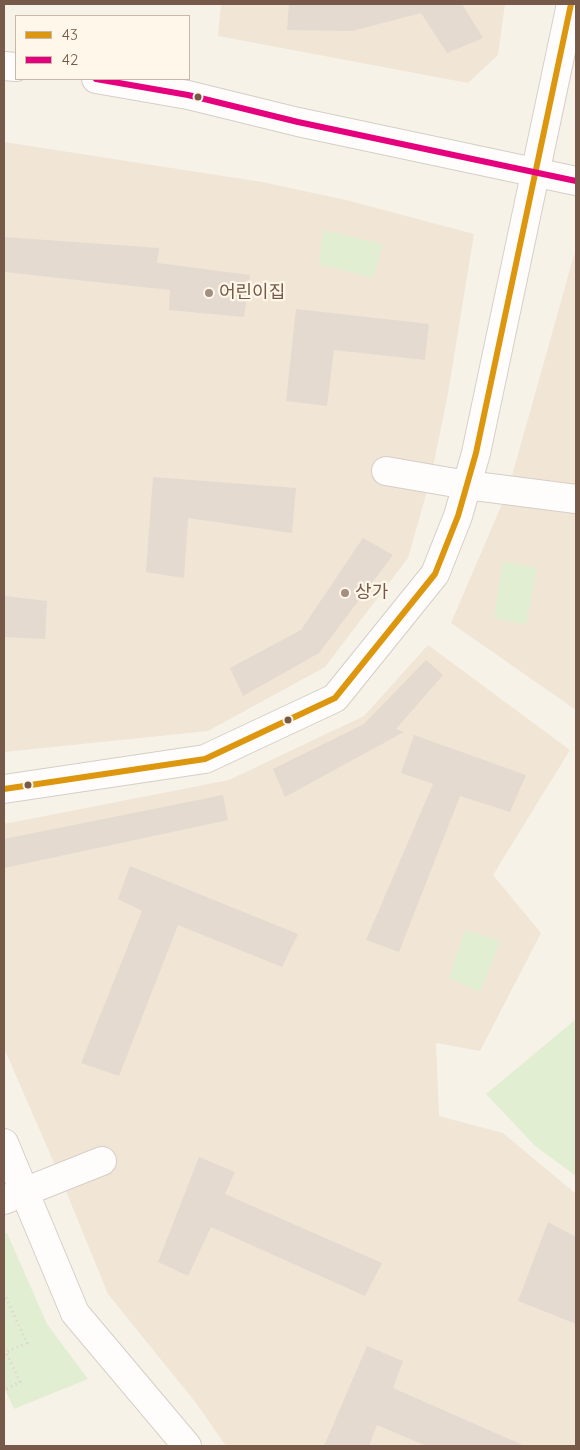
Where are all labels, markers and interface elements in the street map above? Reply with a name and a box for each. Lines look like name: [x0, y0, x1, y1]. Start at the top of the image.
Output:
legend: [15, 15, 190, 80]
text: 43: [62, 25, 78, 44]
text: 42: [62, 50, 78, 69]
unlabelled marker: [193, 92, 203, 102]
place label: 어린이집: [219, 282, 285, 304]
marker: 어린이집: [203, 287, 215, 299]
place label: 상가: [355, 582, 388, 604]
marker: 상가: [339, 587, 351, 599]
unlabelled marker: [283, 715, 293, 725]
unlabelled marker: [23, 780, 33, 790]

